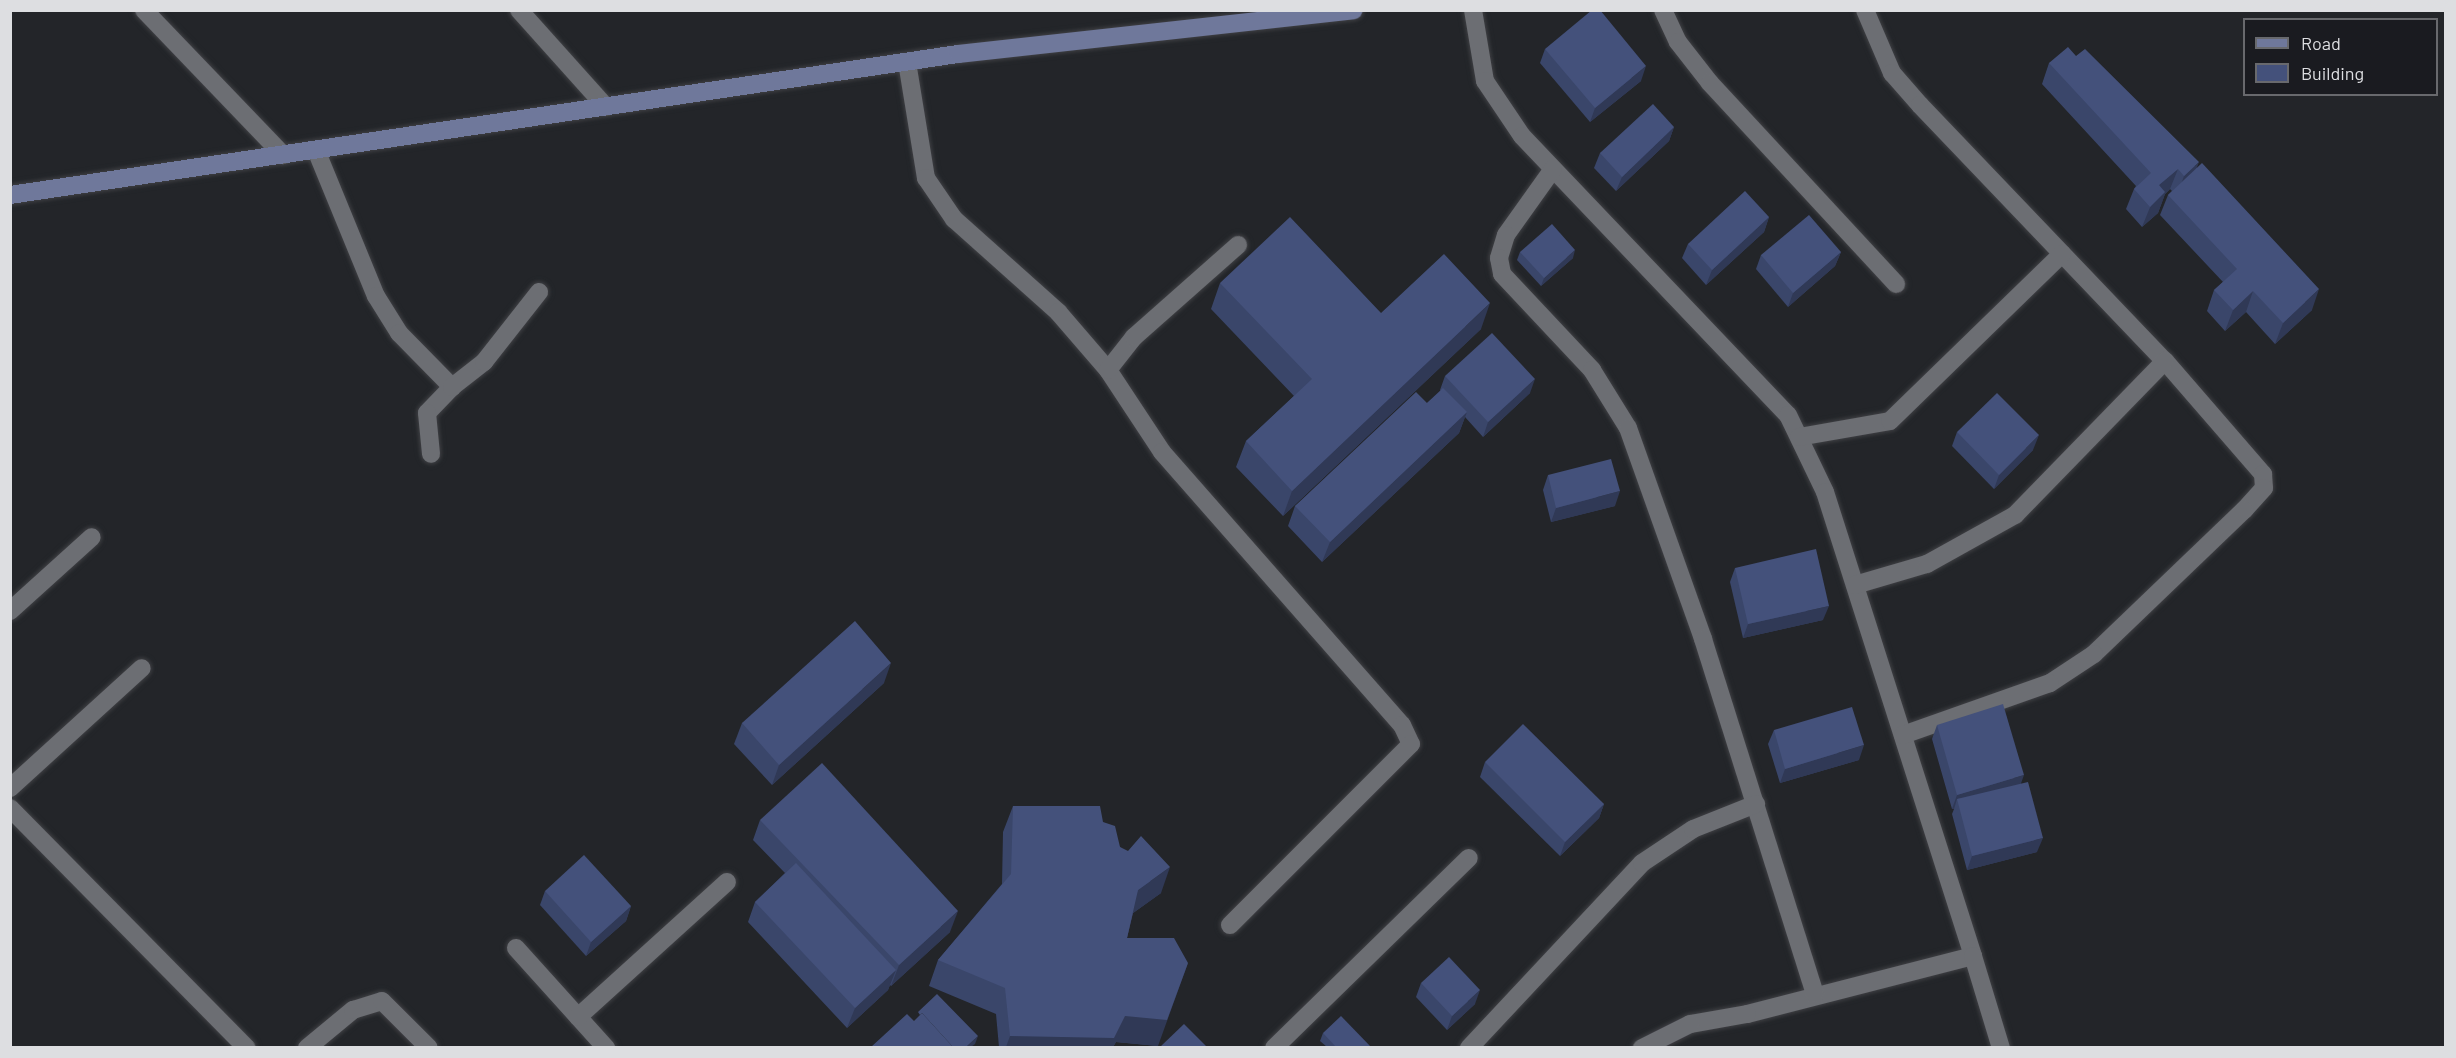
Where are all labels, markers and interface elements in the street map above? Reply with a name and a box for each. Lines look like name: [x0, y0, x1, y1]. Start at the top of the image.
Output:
legend: [2243, 18, 2438, 96]
text: Road: [2301, 32, 2341, 54]
text: Building: [2301, 62, 2364, 84]

